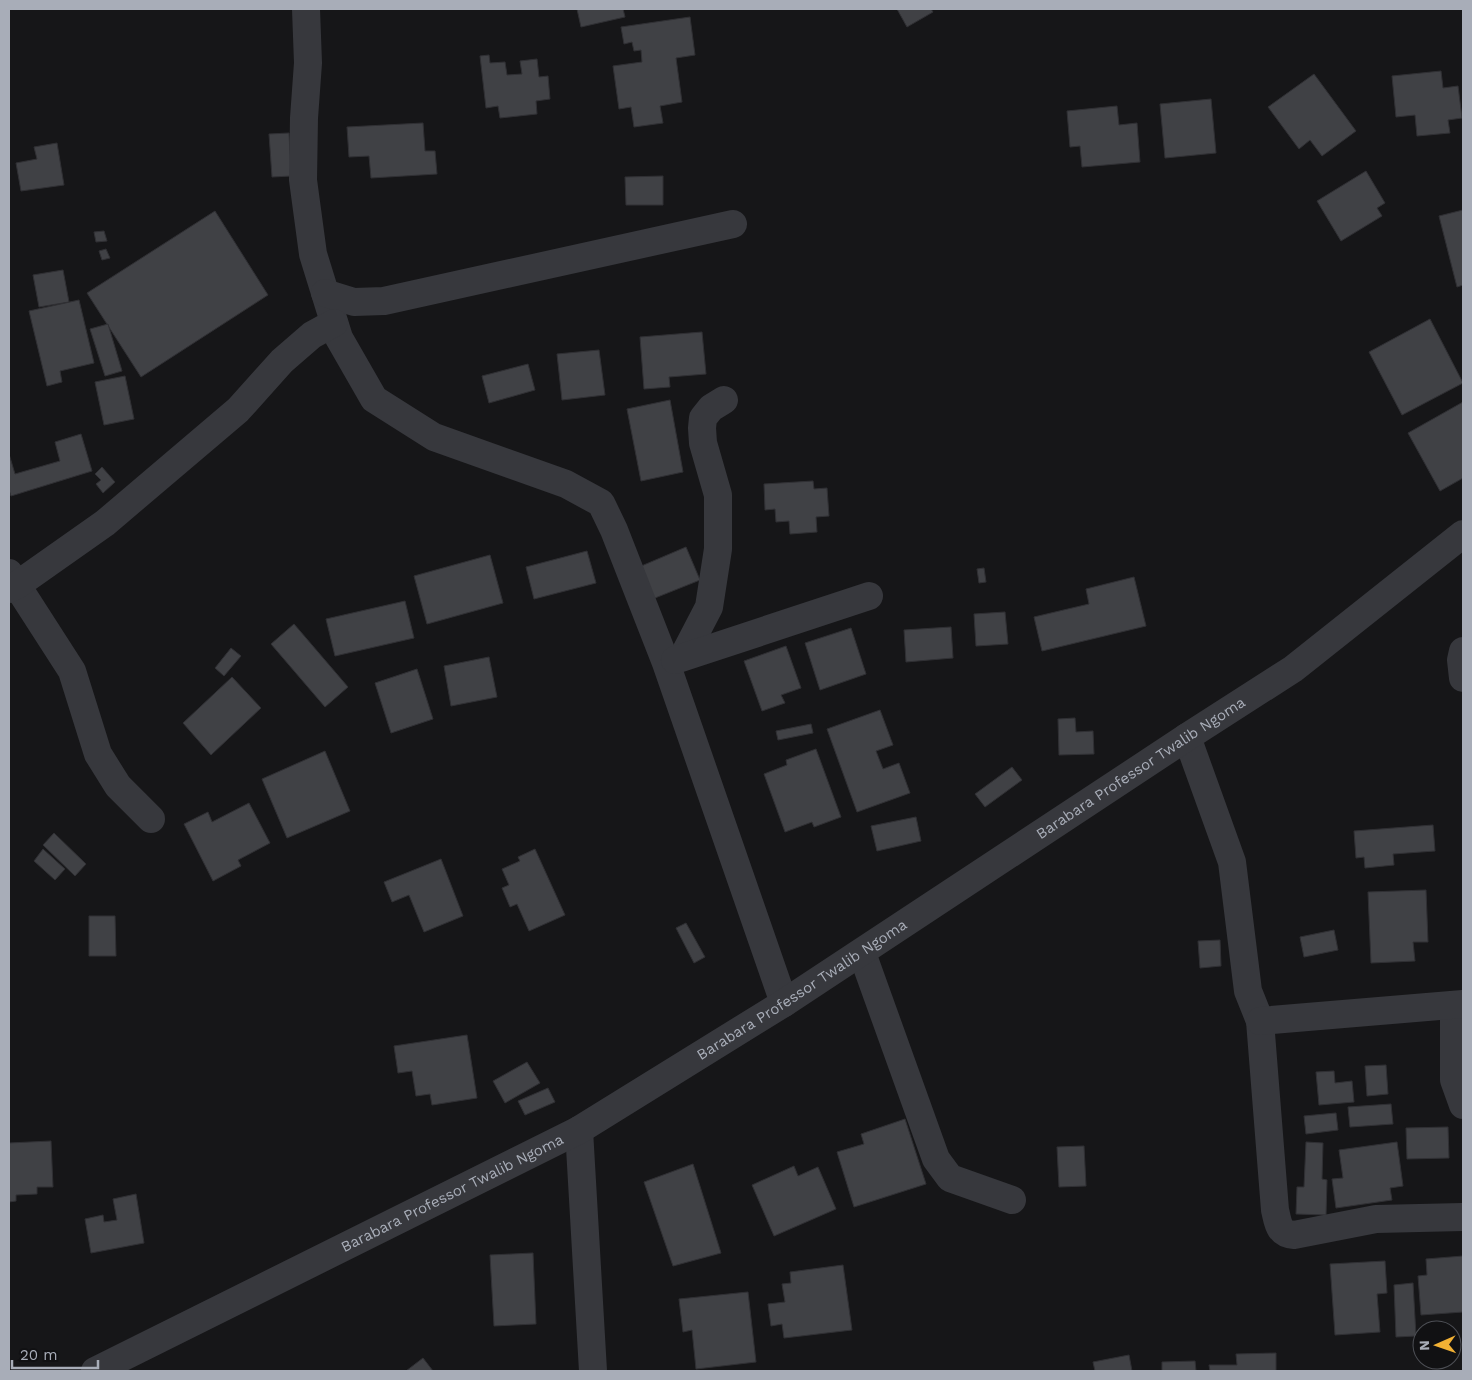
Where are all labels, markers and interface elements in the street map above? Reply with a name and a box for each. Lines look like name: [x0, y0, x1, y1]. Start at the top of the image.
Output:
street label: Barabara Professor Twalib Ngoma: [1033, 693, 1249, 843]
street label: Barabara Professor Twalib Ngoma: [693, 915, 911, 1064]
street label: Barabara Professor Twalib Ngoma: [338, 1130, 567, 1256]
north arrow: [1412, 1320, 1462, 1370]
scale bar: [12, 1338, 99, 1370]
text: N: [1416, 1340, 1432, 1351]
text: 20 m: [20, 1346, 58, 1364]

